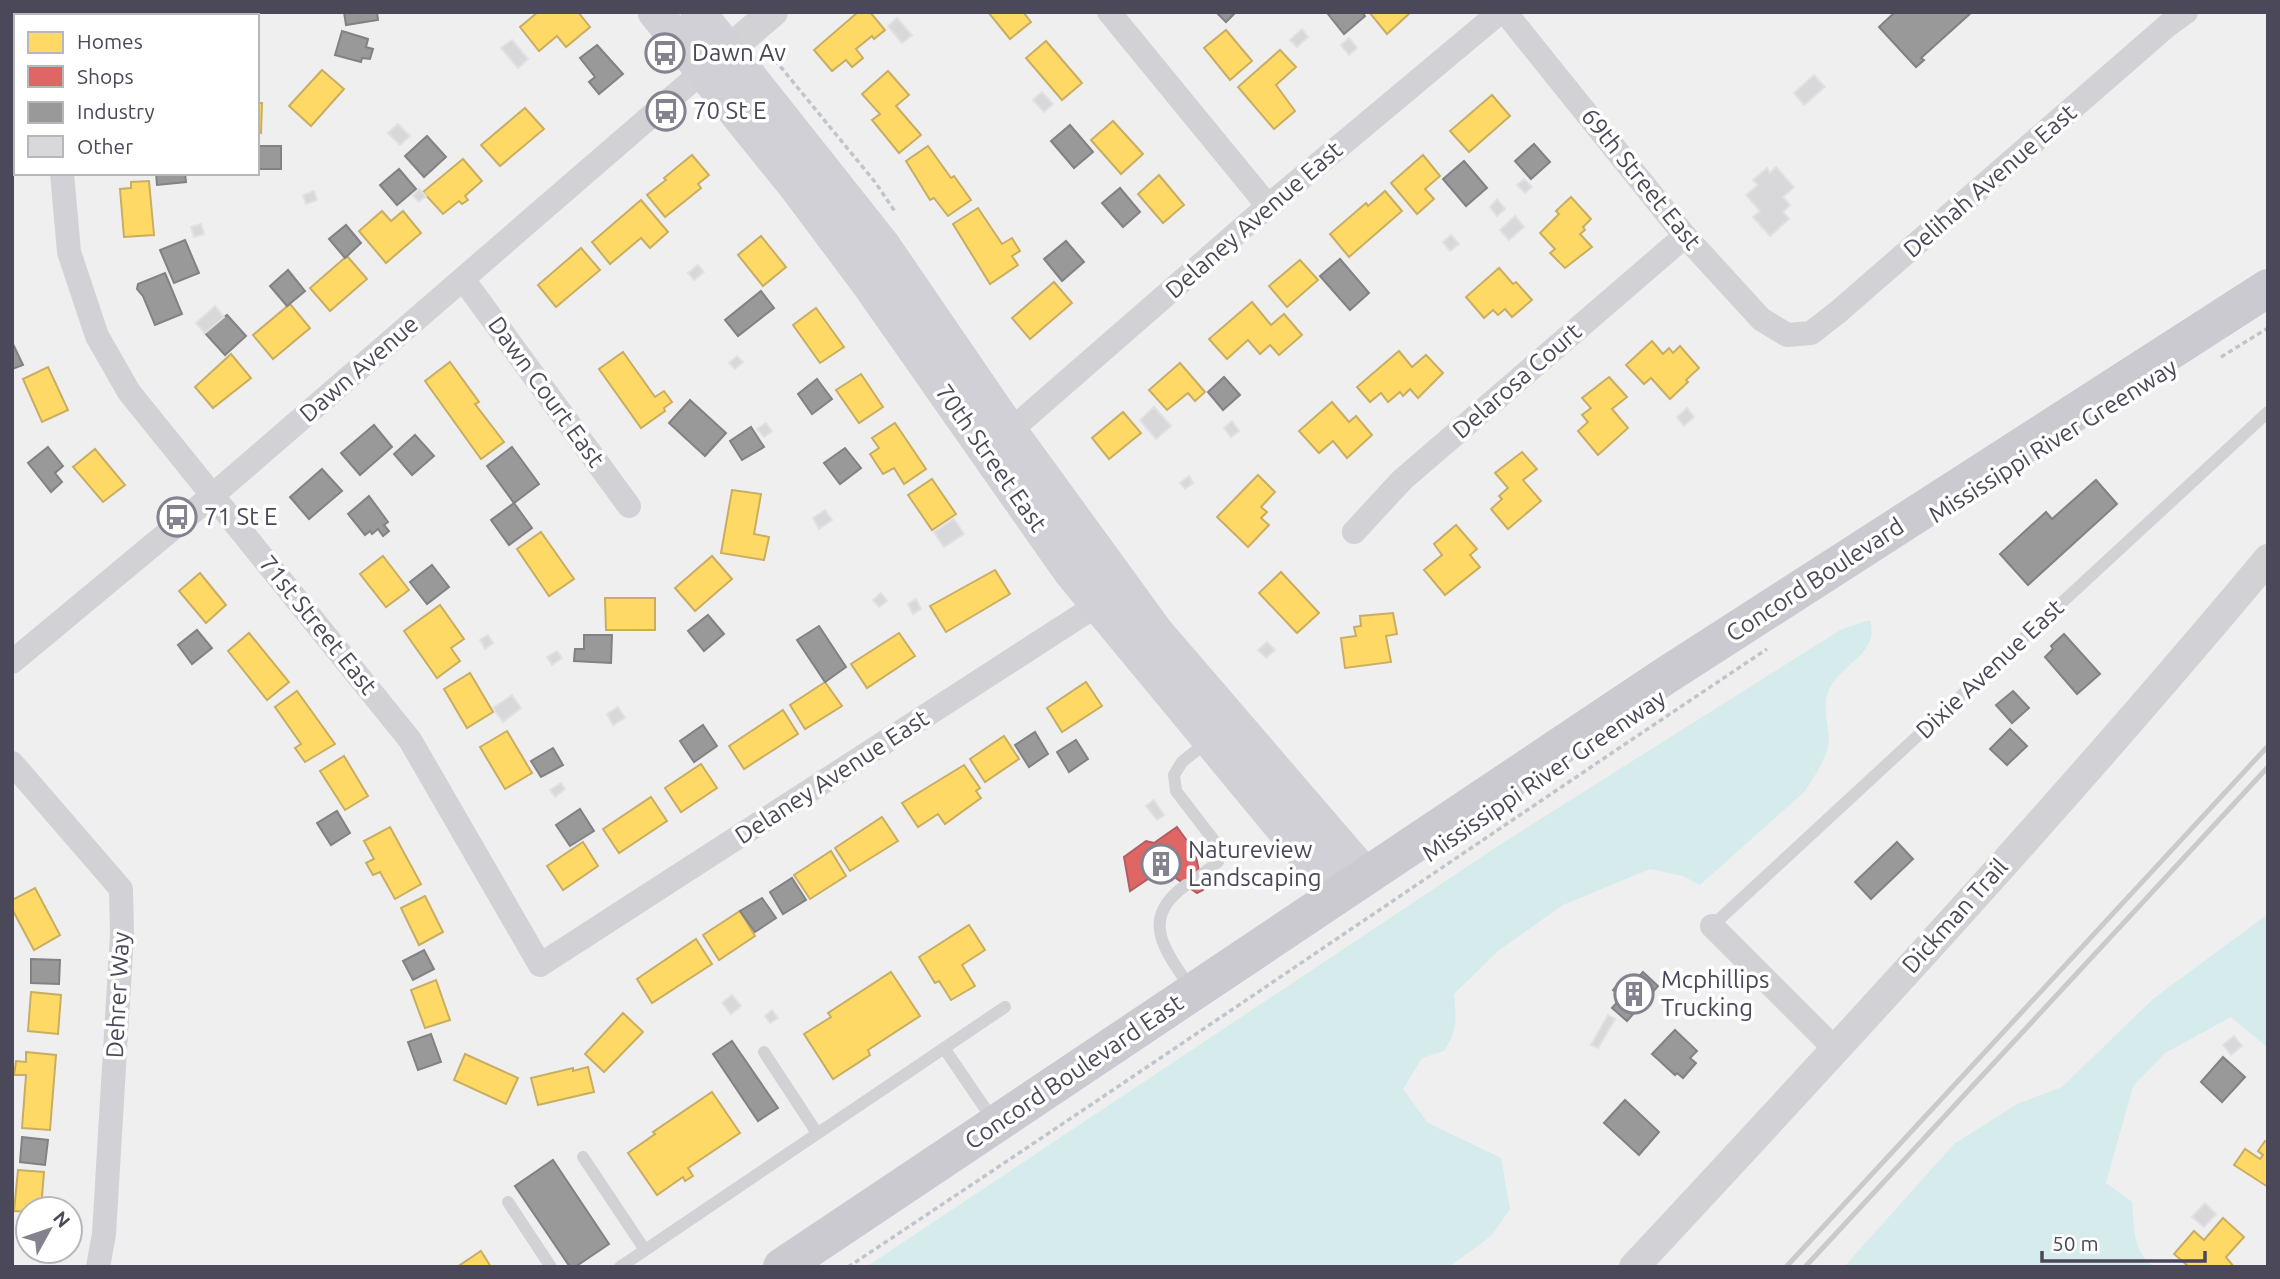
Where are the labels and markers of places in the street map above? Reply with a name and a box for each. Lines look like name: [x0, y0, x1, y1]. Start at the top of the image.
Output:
bus stop icon: Dawn Av: [644, 32, 686, 74]
place label: Dawn Av: [692, 39, 786, 66]
bus stop icon: 70 St E: [645, 90, 687, 132]
place label: 70 St E: [693, 97, 767, 124]
bus stop icon: 71 St E: [156, 496, 198, 538]
place label: 71 St E: [204, 503, 278, 530]
place label: Natureview Landscaping: [1188, 836, 1322, 891]
building icon: Natureview Landscaping: [1140, 843, 1182, 885]
place label: Mcphillips Trucking: [1661, 966, 1769, 1021]
building icon: Mcphillips Trucking: [1613, 973, 1655, 1015]

